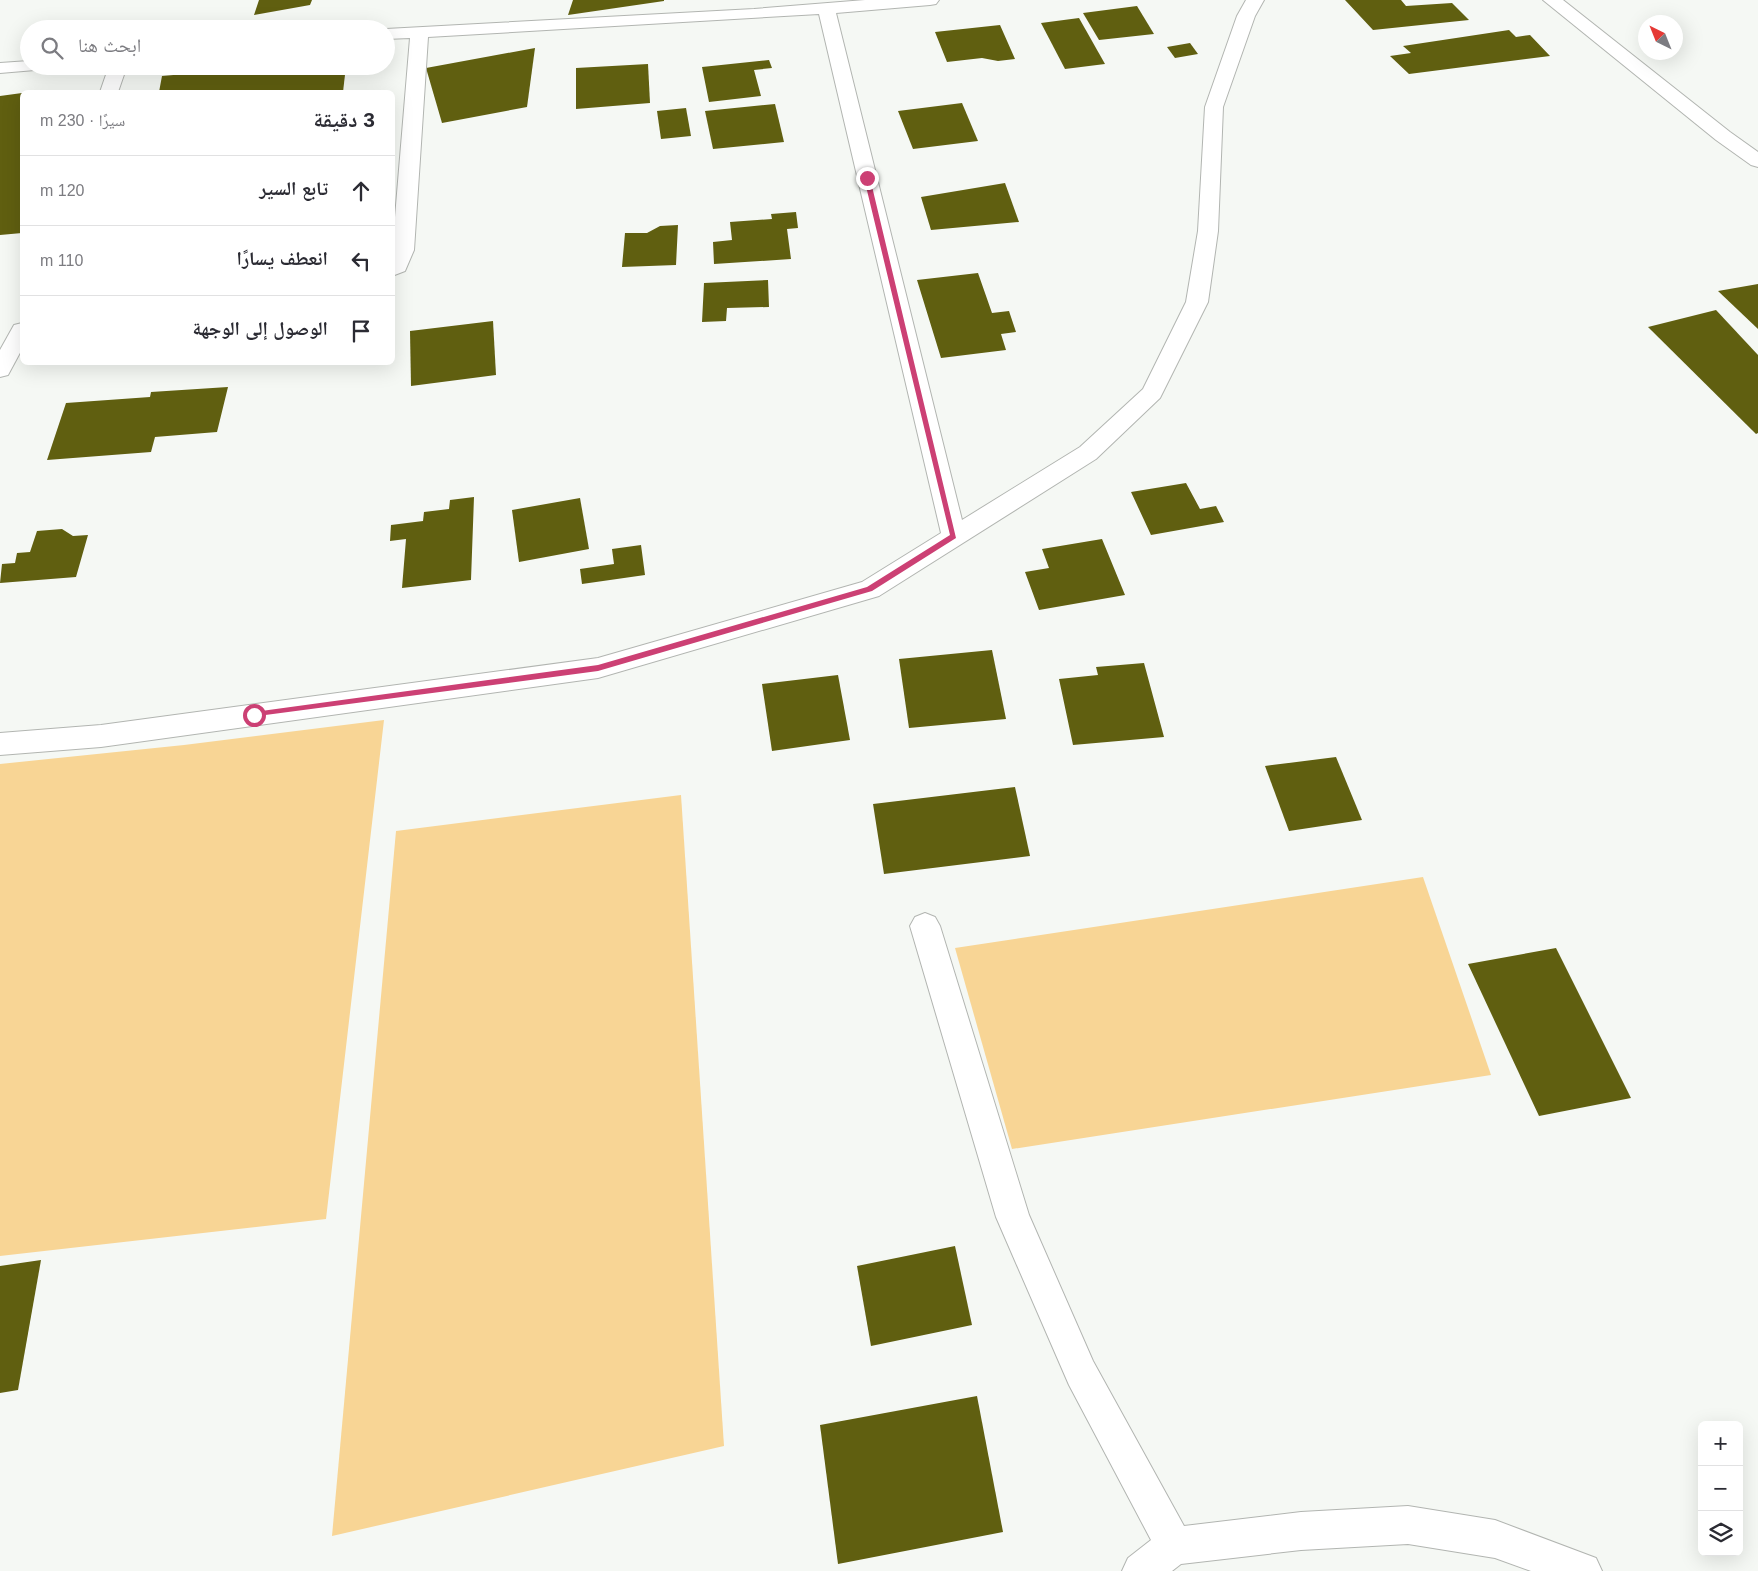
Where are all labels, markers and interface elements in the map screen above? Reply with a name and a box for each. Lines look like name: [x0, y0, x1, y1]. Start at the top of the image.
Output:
north arrow: [1638, 15, 1683, 60]
search box: [20, 20, 395, 75]
icon: search: [38, 34, 66, 62]
text: ابحث هنا: [78, 35, 141, 56]
text: 3 دقيقة: [313, 108, 375, 131]
text: سيرًا · 230 m: [40, 112, 125, 129]
route end: [856, 167, 879, 190]
icon: ahead: [347, 177, 375, 205]
text: تابع السير: [259, 178, 328, 199]
text: 120 m: [40, 182, 84, 199]
icon: left: [347, 247, 375, 275]
text: انعطف يسارًا: [237, 248, 328, 269]
text: 110 m: [40, 252, 83, 269]
icon: arrive: [347, 317, 375, 345]
text: الوصول إلى الوجهة: [192, 318, 328, 339]
route start: [243, 704, 266, 727]
map controls: [1698, 1421, 1743, 1556]
button: +: [1698, 1421, 1743, 1466]
button: −: [1698, 1466, 1743, 1511]
button: layers: [1698, 1511, 1743, 1556]

